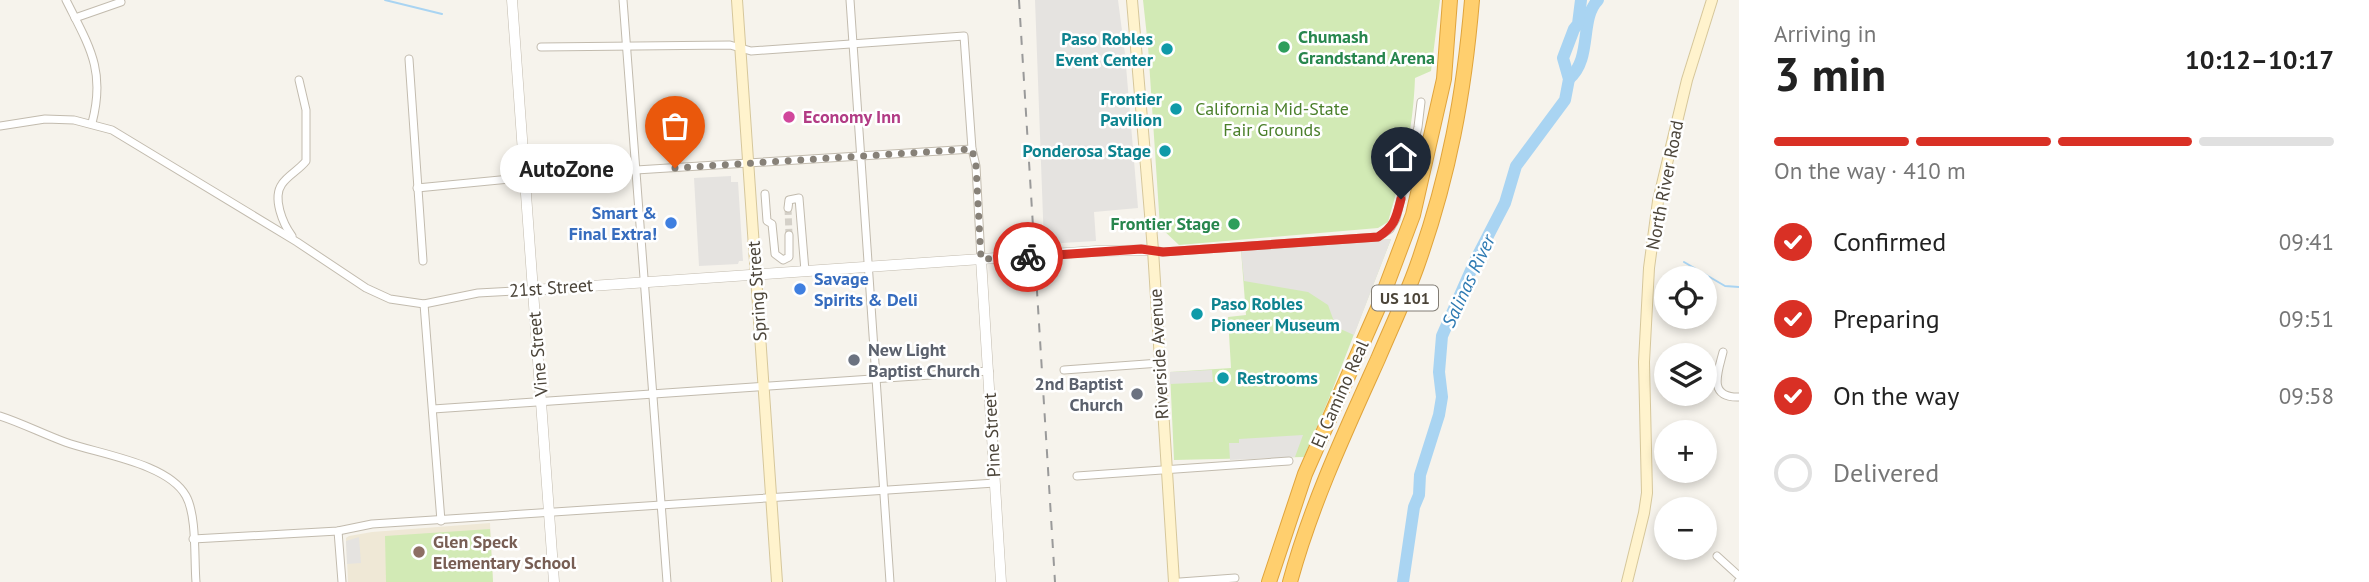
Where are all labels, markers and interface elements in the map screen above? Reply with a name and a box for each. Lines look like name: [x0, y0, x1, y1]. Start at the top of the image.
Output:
text: Arriving in: [1774, 19, 1876, 48]
place label: Chumash Grandstand Arena: [1298, 25, 1435, 69]
place label: Paso Robles Event Center: [1056, 27, 1154, 71]
marker: Chumash Grandstand Arena: [1276, 39, 1292, 55]
marker: Paso Robles Event Center: [1159, 41, 1175, 57]
text: 10:12–10:17: [2185, 43, 2334, 76]
text: 3 min: [1774, 44, 1886, 104]
place label: Frontier Pavilion: [1100, 87, 1163, 131]
pin: [645, 96, 705, 168]
park label: California Mid-State Fair Grounds: [1195, 97, 1349, 141]
marker: Frontier Pavilion: [1168, 101, 1184, 117]
place label: Economy Inn: [803, 105, 901, 128]
icon: bag: [656, 107, 694, 145]
marker: Economy Inn: [781, 109, 797, 125]
street label: North River Road: [1641, 118, 1688, 252]
pin: [1371, 127, 1431, 199]
icon: home: [1382, 138, 1420, 176]
place label: Ponderosa Stage: [1022, 139, 1151, 162]
marker: Ponderosa Stage: [1157, 143, 1173, 159]
callout: AutoZone: [500, 144, 633, 192]
text: AutoZone: [519, 154, 614, 183]
text: On the way · 410 m: [1774, 156, 1966, 185]
place label: Smart & Final Extra!: [569, 201, 657, 245]
place label: Frontier Stage: [1110, 212, 1220, 235]
marker: Smart & Final Extra!: [663, 215, 679, 231]
marker: Frontier Stage: [1226, 216, 1242, 232]
courier: [993, 222, 1063, 292]
icon: check: [1774, 223, 1812, 261]
text: Confirmed: [1833, 225, 1946, 258]
text: 09:41: [2279, 227, 2334, 256]
water label: Salinas River: [1436, 229, 1501, 331]
icon: bike: [1009, 238, 1047, 276]
street label: Spring Street: [742, 240, 771, 342]
map controls: [1654, 266, 1717, 560]
button: locate: [1654, 266, 1717, 329]
place label: Savage Spirits & Deli: [814, 267, 918, 311]
street label: 21st Street: [508, 273, 594, 302]
marker: Savage Spirits & Deli: [792, 281, 808, 297]
road number: US 101: [1372, 286, 1438, 310]
street label: Riverside Avenue: [1144, 288, 1173, 420]
place label: Paso Robles Pioneer Museum: [1211, 292, 1340, 336]
icon: check: [1774, 300, 1812, 338]
text: Preparing: [1833, 302, 1940, 335]
text: 09:51: [2279, 304, 2334, 333]
marker: Paso Robles Pioneer Museum: [1189, 306, 1205, 322]
street label: Vine Street: [522, 311, 553, 398]
street label: El Camino Real: [1306, 336, 1374, 451]
place label: New Light Baptist Church: [868, 338, 980, 382]
button: layers: [1654, 343, 1717, 406]
marker: New Light Baptist Church: [846, 352, 862, 368]
place label: Restrooms: [1237, 366, 1318, 389]
marker: Restrooms: [1215, 370, 1231, 386]
place label: 2nd Baptist Church: [1034, 372, 1124, 416]
icon: check: [1774, 377, 1812, 415]
text: On the way: [1833, 379, 1959, 412]
text: 09:58: [2279, 381, 2334, 410]
marker: 2nd Baptist Church: [1129, 386, 1145, 402]
street label: Pine Street: [978, 392, 1005, 478]
button: +: [1654, 420, 1717, 483]
text: Delivered: [1833, 456, 1939, 489]
button: −: [1654, 497, 1717, 560]
place label: Glen Speck Elementary School: [433, 530, 577, 574]
marker: Glen Speck Elementary School: [411, 544, 427, 560]

